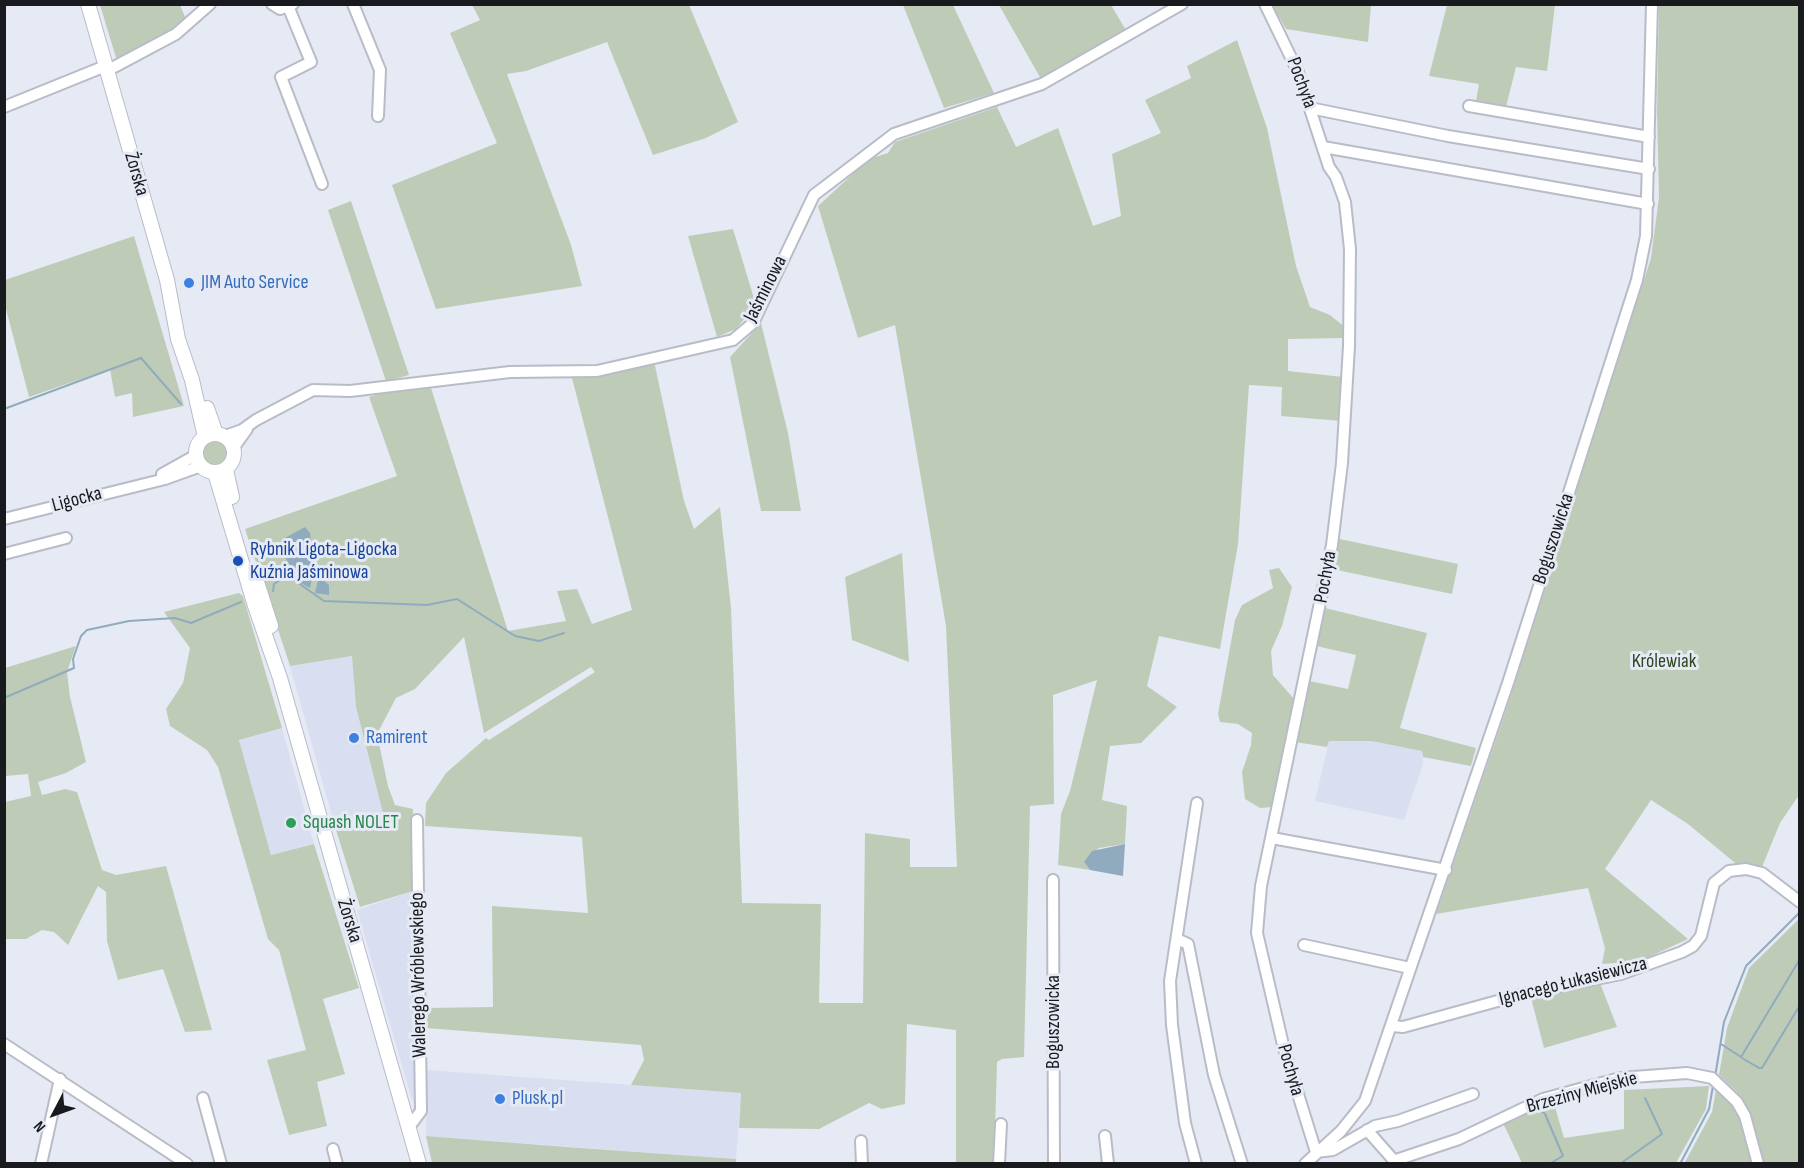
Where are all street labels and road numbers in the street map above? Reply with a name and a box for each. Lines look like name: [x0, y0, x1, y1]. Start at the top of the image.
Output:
street label: Pochyła: [1281, 54, 1321, 112]
street label: Żorska: [118, 149, 154, 199]
street label: Jaśminowa: [739, 252, 793, 326]
street label: Ligocka: [49, 482, 105, 518]
street label: Boguszowicka: [1528, 491, 1580, 587]
street label: Pochyła: [1310, 549, 1342, 605]
street label: Walerego Wróblewskiego: [406, 892, 432, 1058]
street label: Żorska: [331, 896, 367, 946]
street label: Ignacego Łukasiewicza: [1497, 952, 1649, 1012]
street label: Boguszowicka: [1042, 975, 1066, 1069]
street label: Pochyła: [1271, 1042, 1309, 1098]
street label: Brzeziny Miejskie: [1524, 1067, 1640, 1119]

